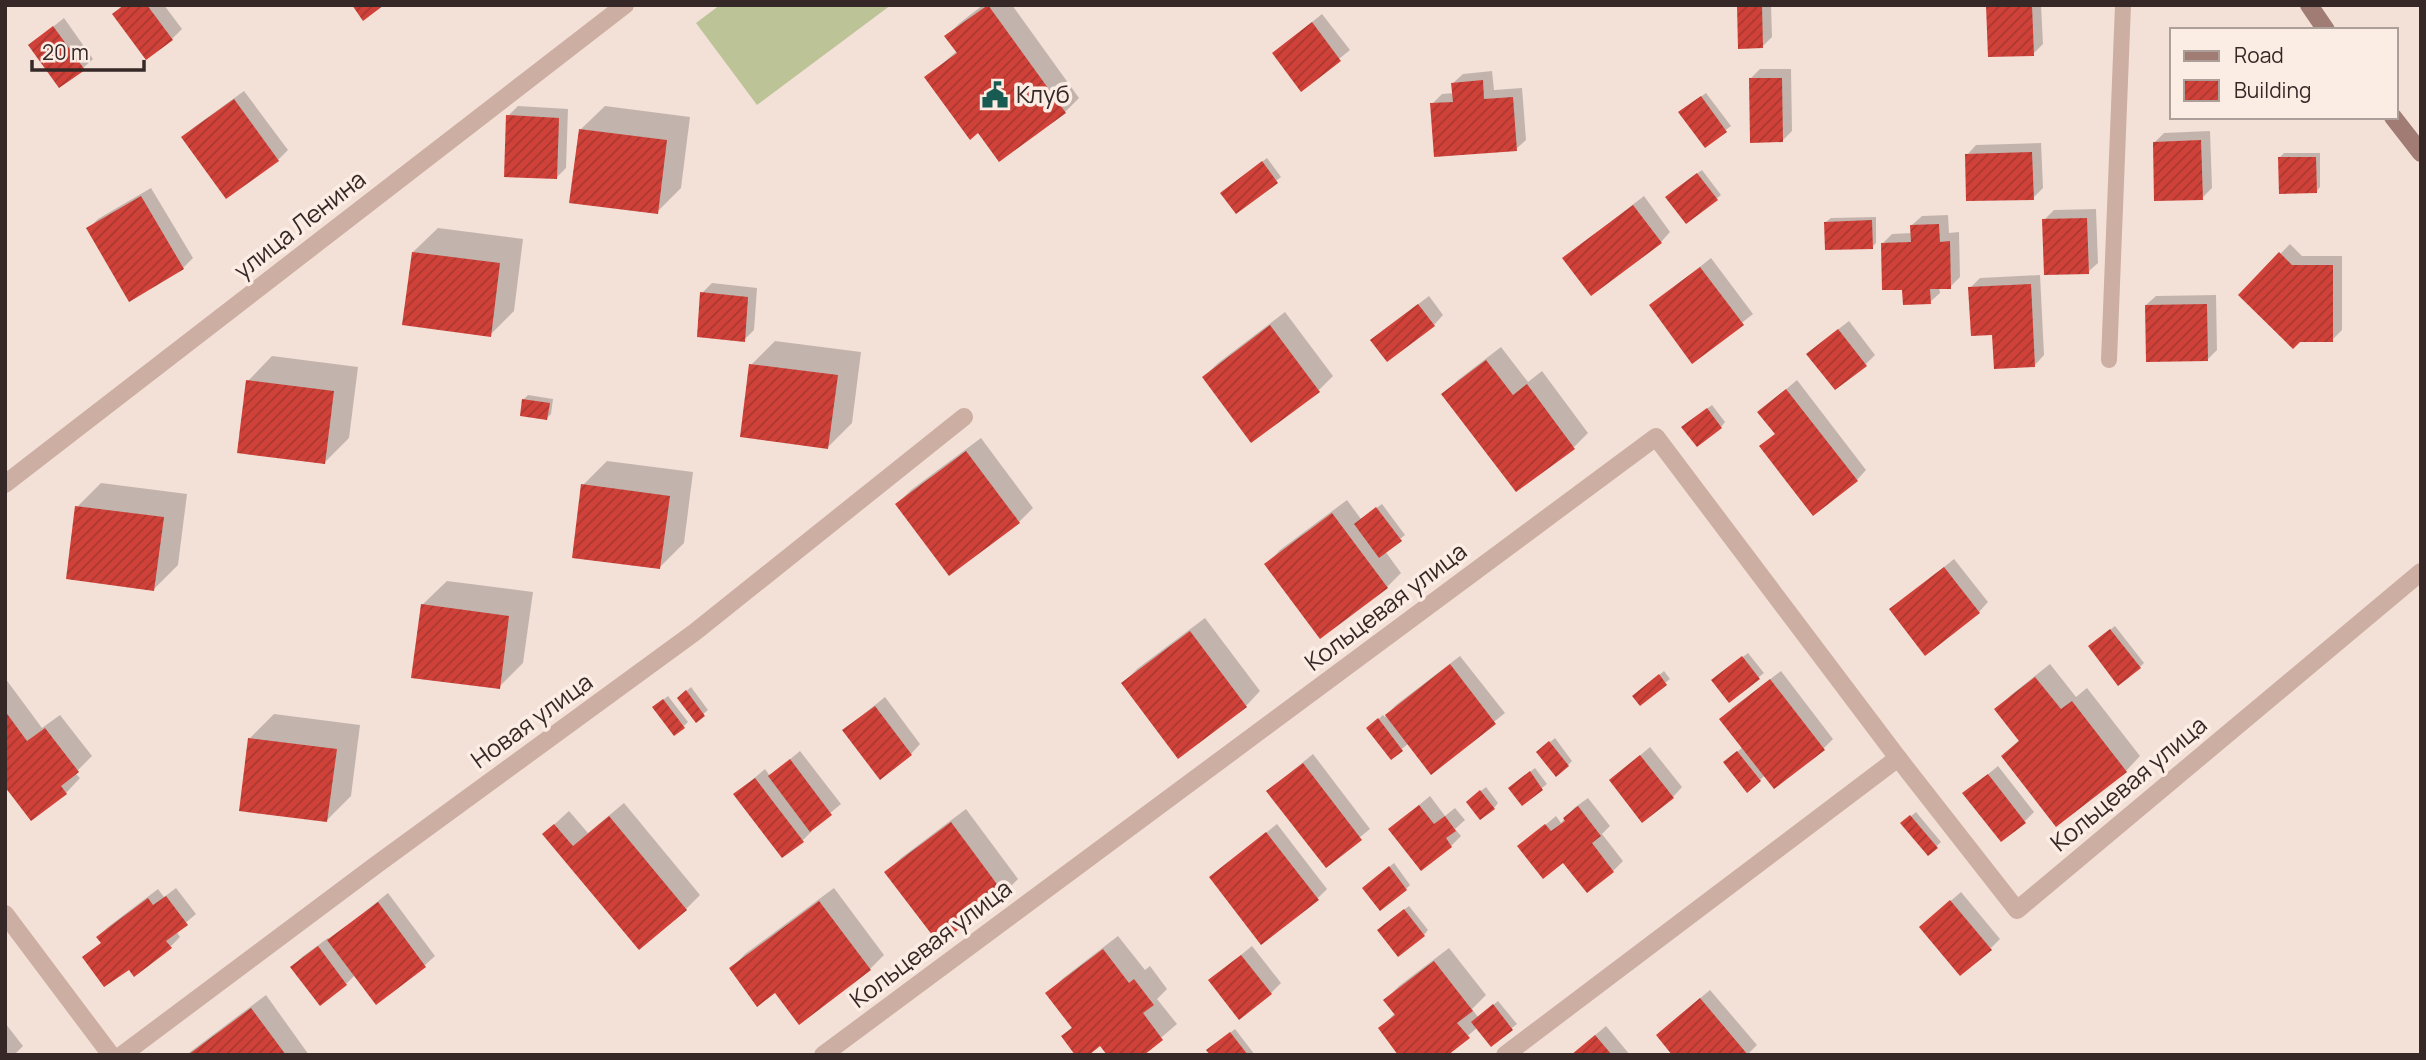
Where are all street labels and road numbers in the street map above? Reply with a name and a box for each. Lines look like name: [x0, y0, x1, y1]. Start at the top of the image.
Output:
street label: улица Ленина: [226, 162, 372, 286]
street label: Кольцевая улица: [1297, 534, 1473, 678]
street label: Новая улица: [464, 665, 599, 775]
street label: Кольцевая улица: [2043, 708, 2213, 858]
street label: Кольцевая улица: [842, 871, 1018, 1015]

